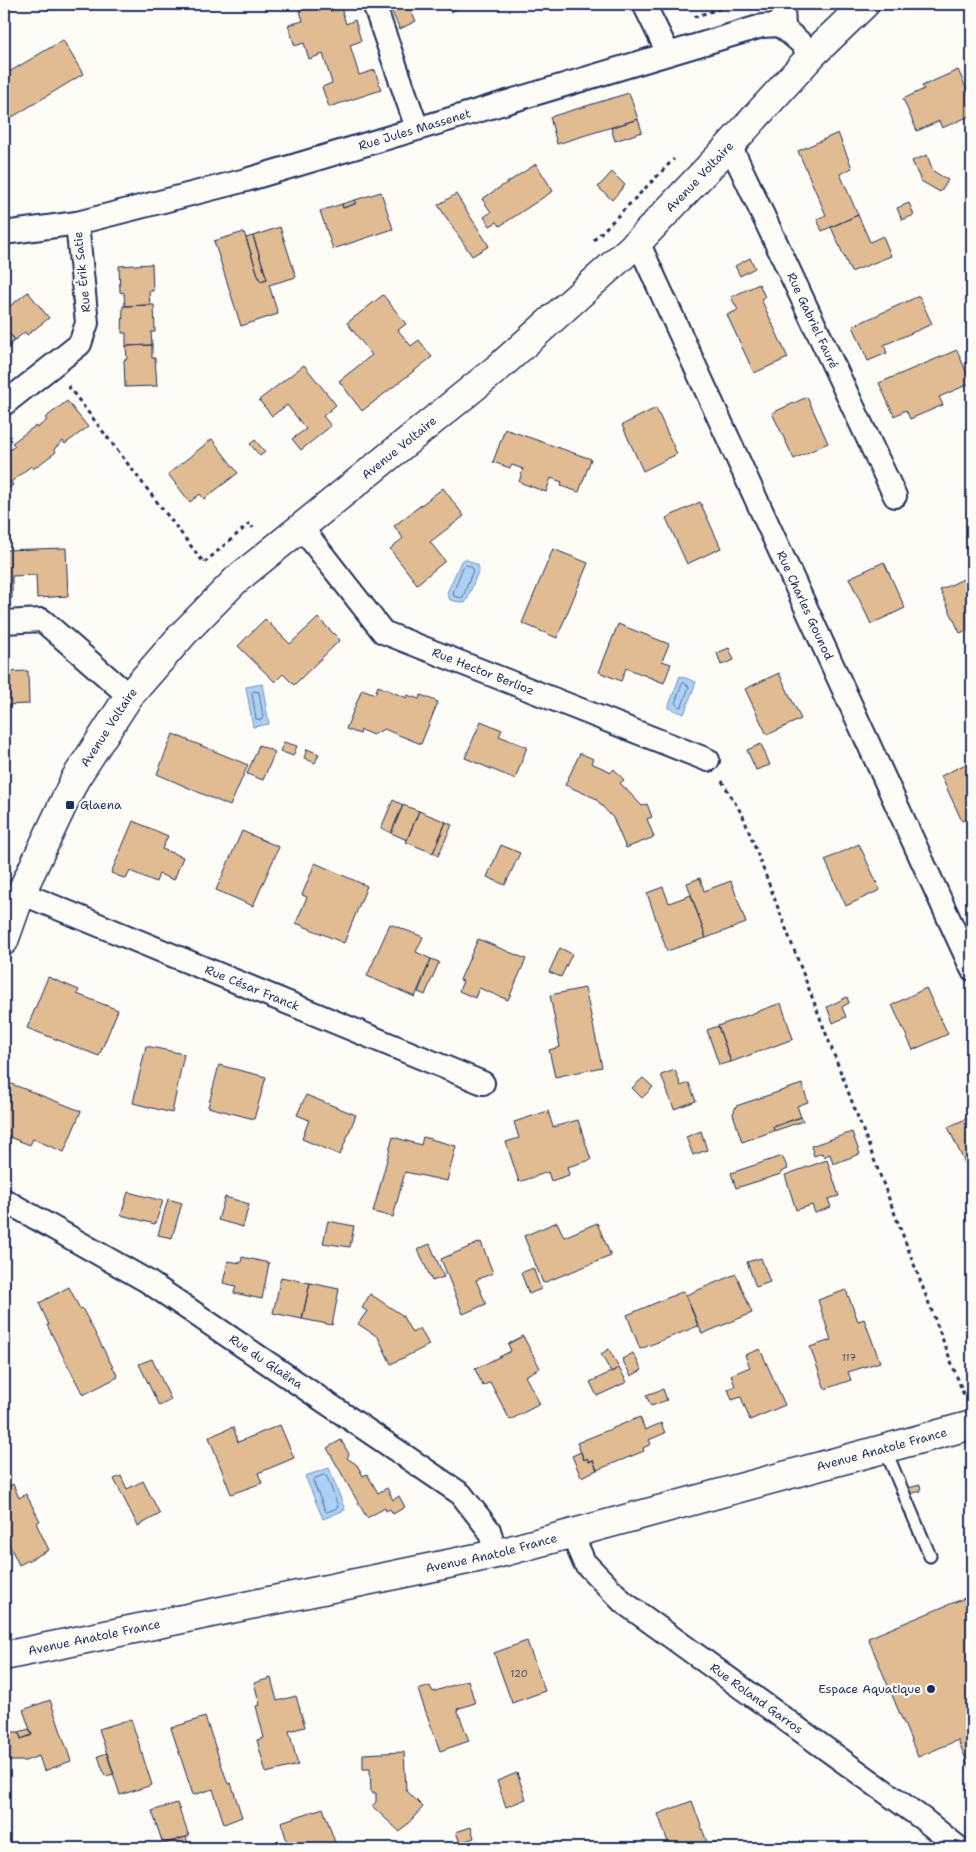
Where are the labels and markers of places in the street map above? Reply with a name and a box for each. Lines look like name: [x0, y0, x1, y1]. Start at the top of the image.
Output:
place label: Glaena: [80, 797, 122, 813]
marker: Glaena: [64, 799, 76, 811]
place label: Espace Aquatique: [818, 1681, 921, 1697]
marker: Espace Aquatique: [925, 1683, 937, 1695]

